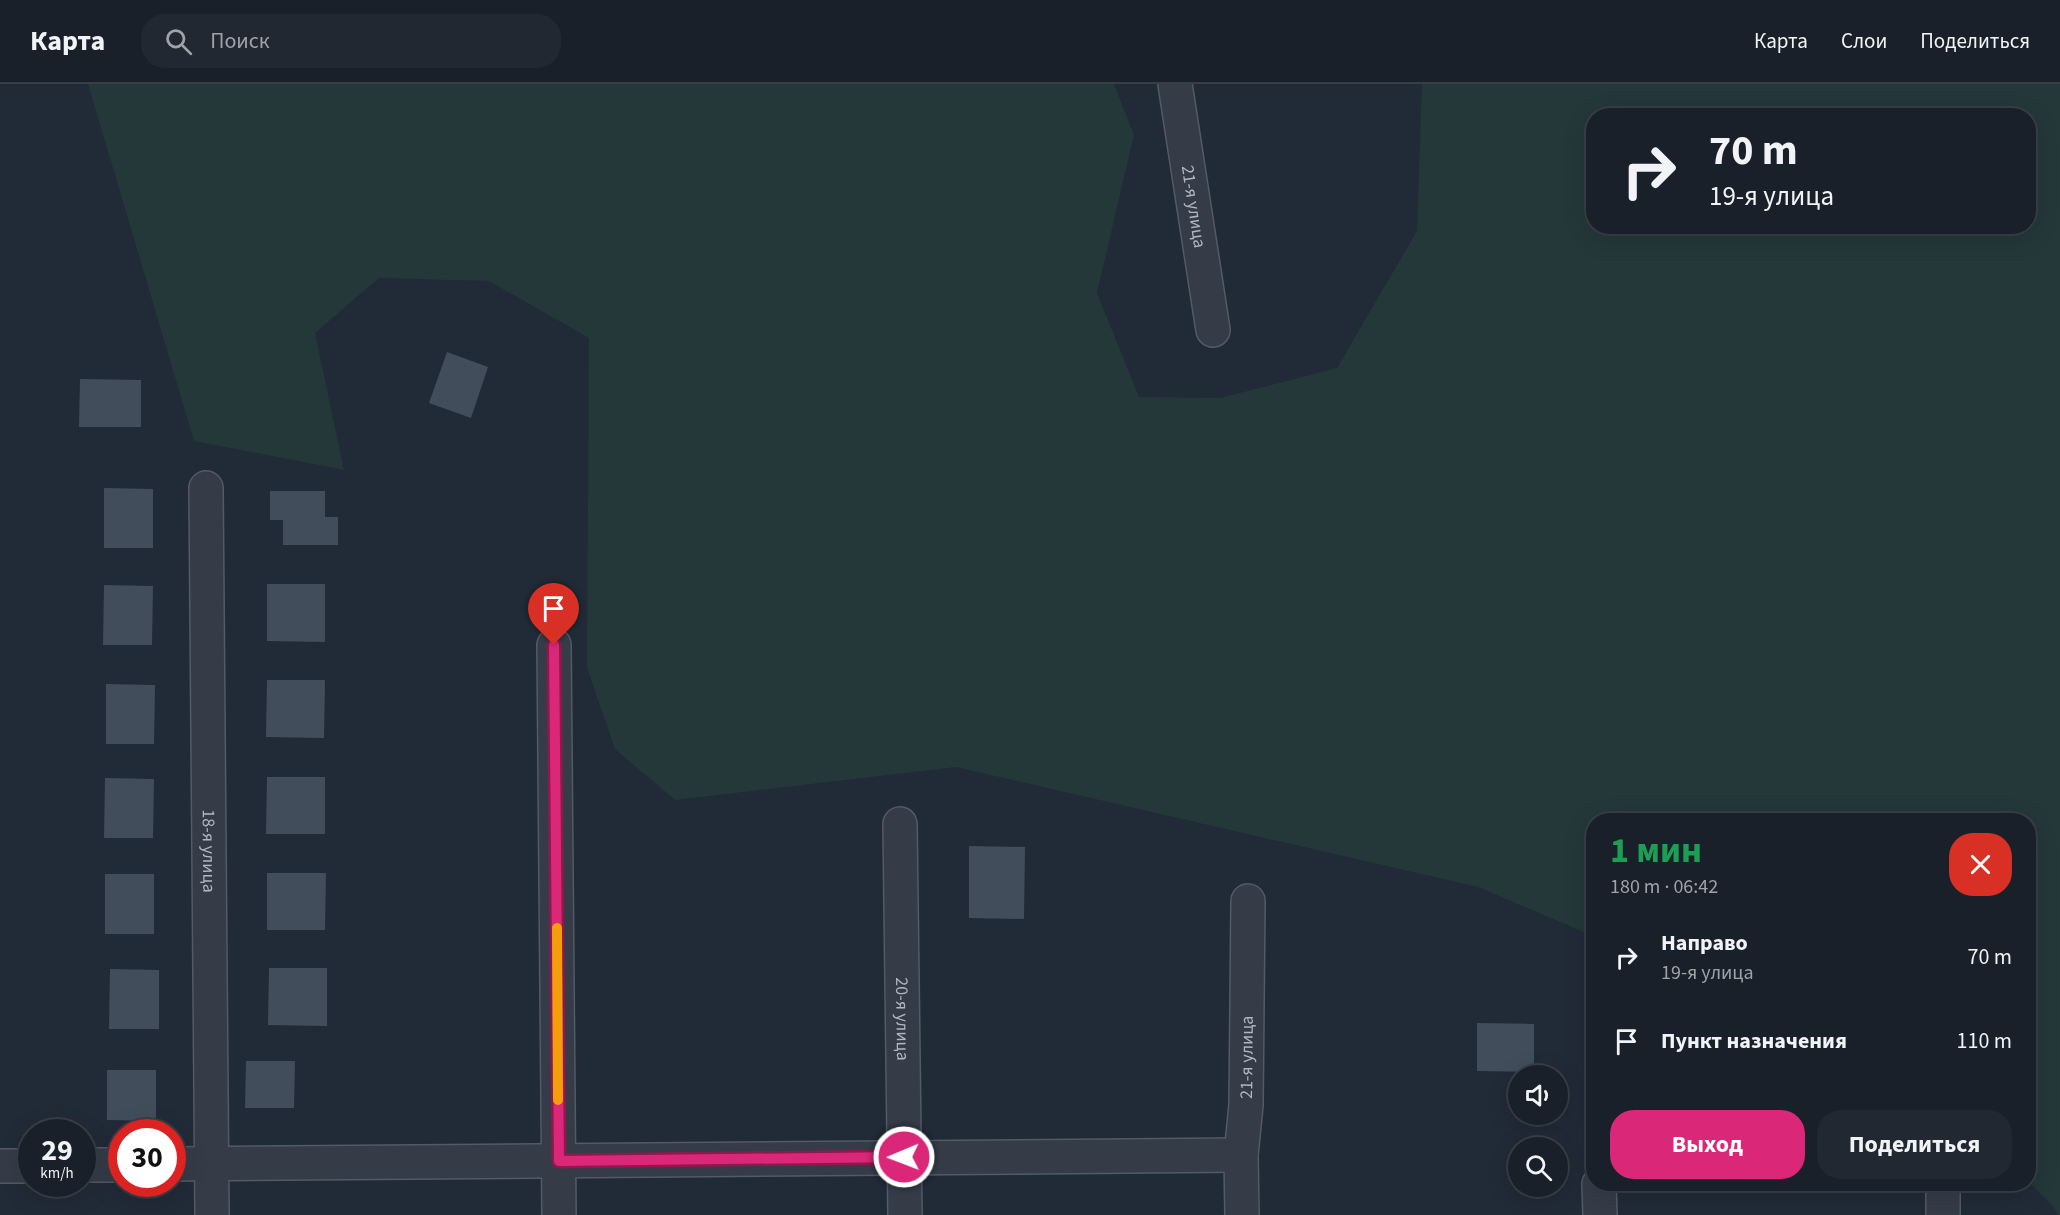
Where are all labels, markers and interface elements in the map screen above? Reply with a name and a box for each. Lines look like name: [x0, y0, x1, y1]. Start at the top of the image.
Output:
search box: [141, 14, 561, 68]
text: Карта: [30, 21, 105, 61]
icon: search: [162, 25, 195, 58]
text: Поиск: [210, 25, 270, 57]
text: Карта: [1754, 26, 1808, 56]
text: Слои: [1841, 26, 1887, 56]
text: Поделиться: [1920, 26, 2030, 56]
text: 70 m: [1709, 121, 1798, 181]
icon: right: [1610, 132, 1688, 210]
street label: 21-я улица: [1175, 163, 1212, 250]
text: 19-я улица: [1709, 177, 1834, 216]
pin: [528, 583, 579, 645]
icon: arrive: [537, 592, 570, 625]
street label: 18-я улица: [196, 809, 221, 893]
text: 1 мин: [1610, 825, 1702, 876]
button: close: [1949, 833, 2012, 896]
text: 180 m · 06:42: [1610, 873, 1718, 901]
text: Направо: [1661, 927, 1748, 959]
icon: right: [1610, 941, 1643, 974]
text: 70 m: [1967, 941, 2012, 973]
text: 19-я улица: [1661, 959, 1754, 987]
street label: 20-я улица: [889, 977, 915, 1061]
street label: 21-я улица: [1234, 1015, 1260, 1099]
icon: arrive: [1610, 1025, 1643, 1058]
text: Пункт назначения: [1661, 1025, 1847, 1057]
text: 110 m: [1957, 1025, 2012, 1057]
map controls: [1508, 1065, 1568, 1197]
button: sound: [1508, 1065, 1568, 1125]
button: Выход: [1610, 1110, 1805, 1179]
button: Поделиться: [1817, 1110, 2012, 1179]
speed limit sign: 30: [108, 1119, 186, 1197]
position arrow: [872, 1125, 936, 1189]
text: 29: [41, 1129, 73, 1172]
button: search: [1508, 1137, 1568, 1197]
text: km/h: [40, 1163, 74, 1184]

